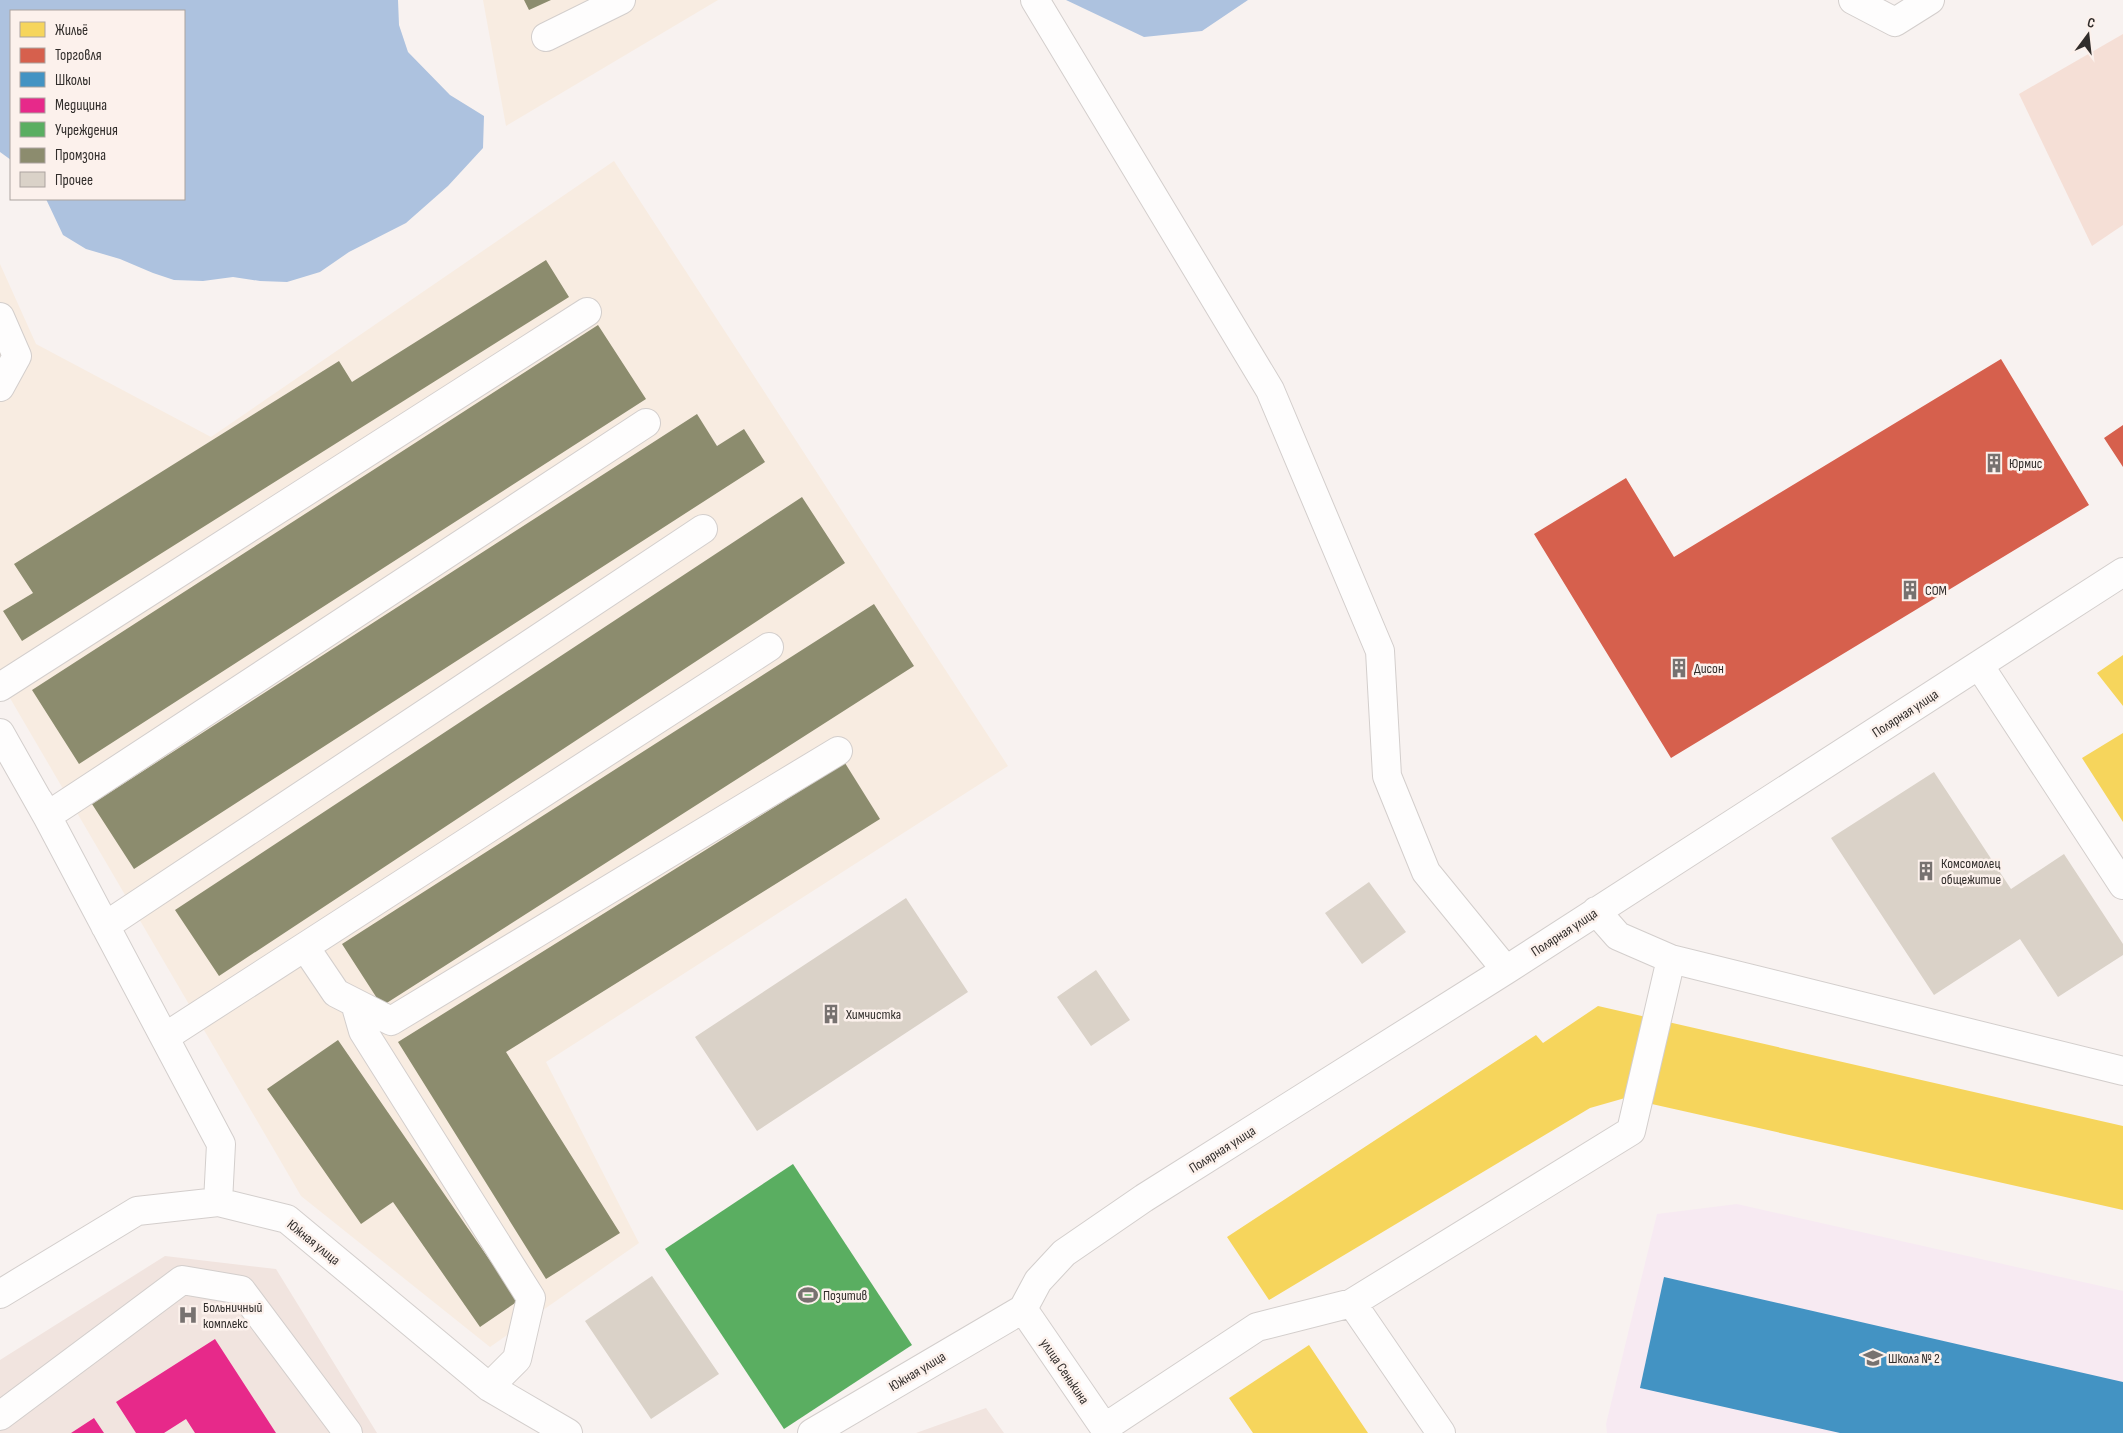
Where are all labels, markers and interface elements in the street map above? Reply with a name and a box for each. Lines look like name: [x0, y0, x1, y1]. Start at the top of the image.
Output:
legend: [10, 10, 185, 200]
north arrow: [2063, 10, 2113, 60]
text: С: [2086, 14, 2097, 32]
text: Жильё: [55, 21, 88, 40]
text: Торговля: [55, 46, 102, 65]
text: Школы: [55, 71, 91, 90]
text: Медицина: [55, 96, 107, 115]
text: Учреждения: [55, 121, 118, 140]
text: Промзона: [55, 146, 106, 165]
text: Прочее: [55, 171, 93, 190]
building icon: Юрмис: [1983, 452, 2005, 474]
place label: Юрмис: [2009, 455, 2042, 472]
building icon: СОМ: [1899, 579, 1921, 601]
place label: СОМ: [1925, 582, 1947, 599]
building icon: Дисон: [1668, 657, 1690, 679]
place label: Дисон: [1694, 660, 1724, 677]
street label: Полярная улица: [1869, 686, 1942, 741]
place label: Комсомолец общежитие: [1941, 855, 2001, 888]
building icon: Комсомолец общежитие: [1915, 860, 1937, 882]
street label: Полярная улица: [1528, 905, 1601, 960]
building icon: Химчистка: [820, 1003, 842, 1025]
place label: Химчистка: [845, 1006, 901, 1023]
street label: Полярная улица: [1186, 1122, 1259, 1177]
street label: Южная улица: [284, 1216, 344, 1269]
sports icon: Позитив: [797, 1284, 819, 1306]
place label: Позитив: [823, 1287, 868, 1304]
place label: Больничный комплекс: [203, 1299, 262, 1332]
hospital icon: Больничный комплекс: [177, 1304, 199, 1326]
street label: улица Сенькина: [1036, 1335, 1093, 1407]
school or university icon: Школа № 2: [1862, 1347, 1884, 1369]
street label: Южная улица: [886, 1348, 949, 1395]
place label: Школа № 2: [1888, 1350, 1940, 1367]

